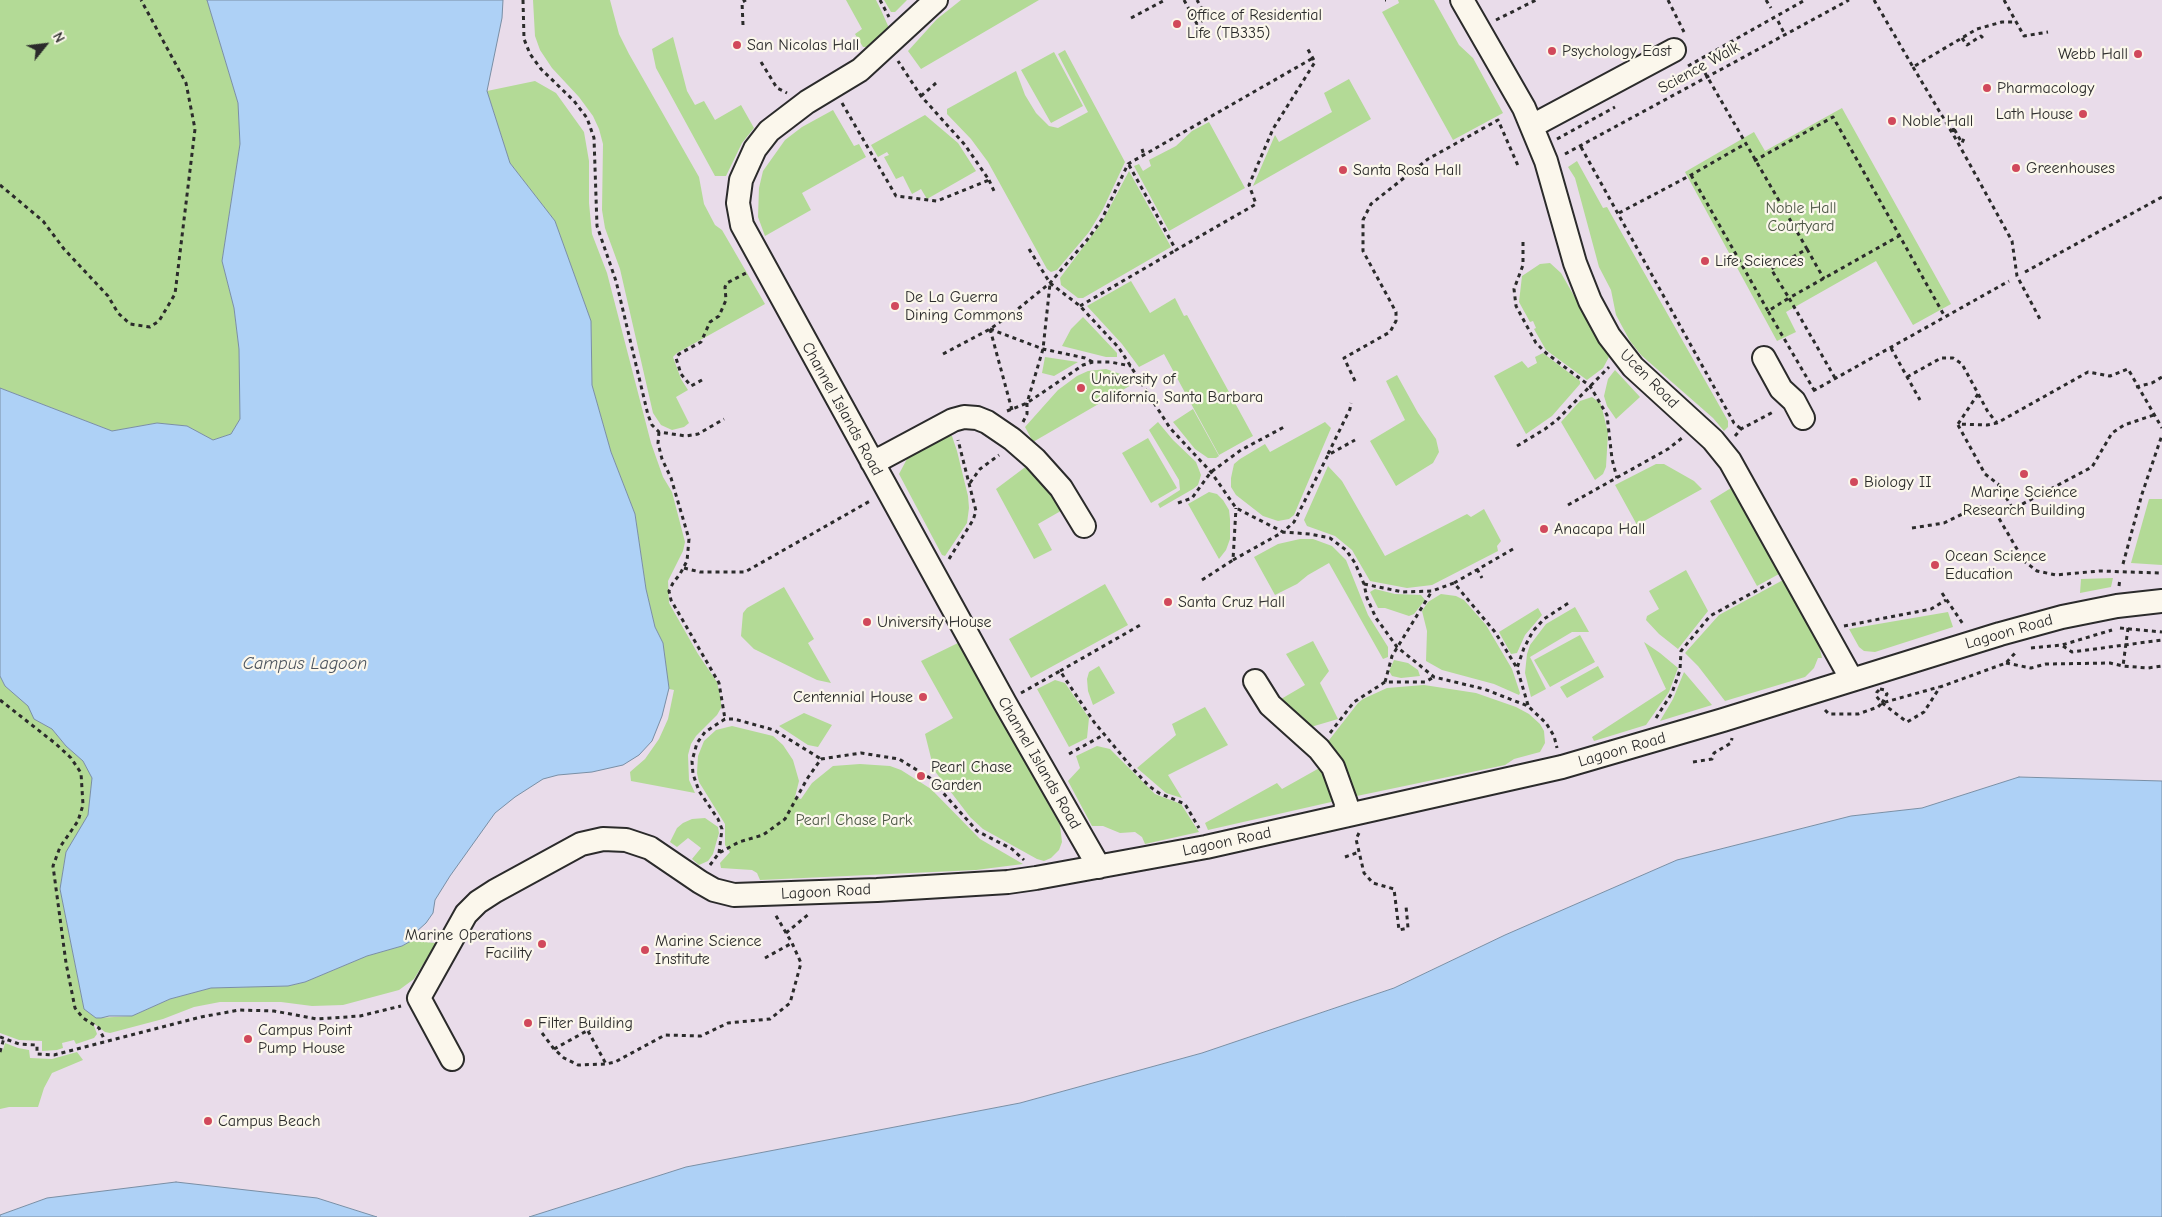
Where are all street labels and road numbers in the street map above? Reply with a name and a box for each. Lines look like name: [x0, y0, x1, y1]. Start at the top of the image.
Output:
street label: Science Walk: [1655, 38, 1743, 98]
street label: Channel Islands Road: [797, 339, 887, 479]
street label: Ucen Road: [1616, 346, 1682, 412]
street label: Lagoon Road: [1963, 610, 2055, 654]
street label: Channel Islands Road: [993, 693, 1085, 833]
street label: Lagoon Road: [1576, 728, 1668, 772]
street label: Lagoon Road: [1181, 823, 1273, 861]
street label: Lagoon Road: [780, 880, 872, 904]

